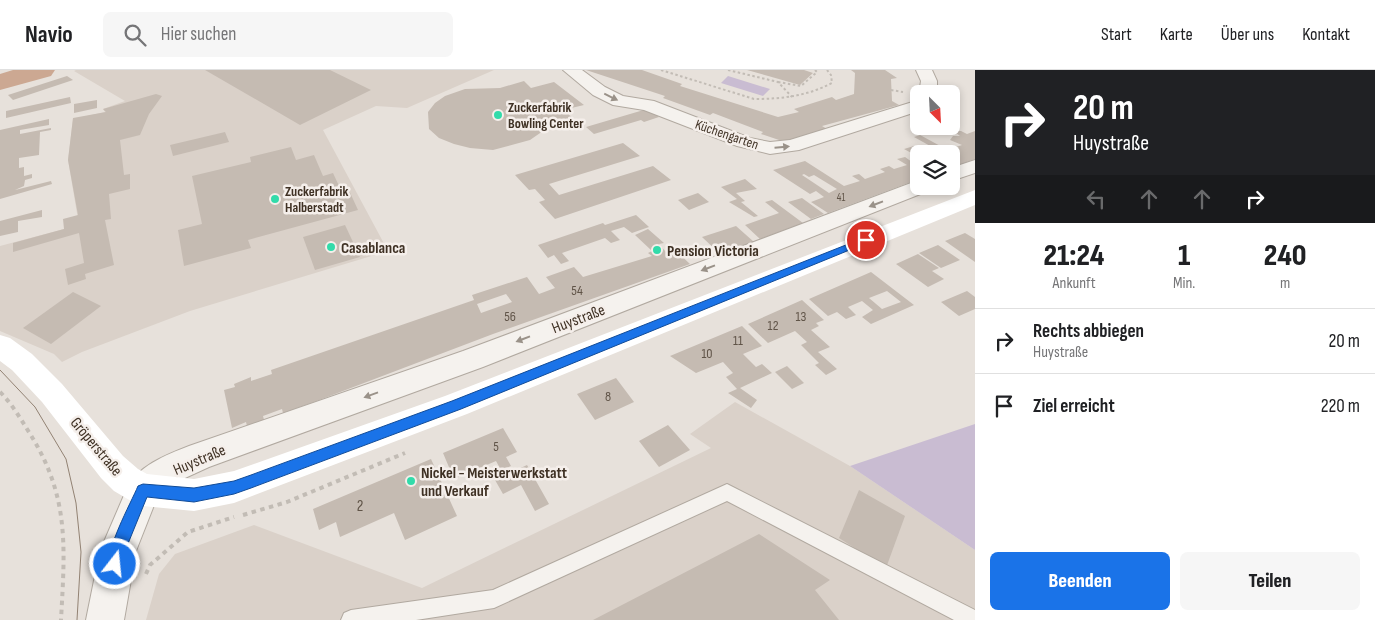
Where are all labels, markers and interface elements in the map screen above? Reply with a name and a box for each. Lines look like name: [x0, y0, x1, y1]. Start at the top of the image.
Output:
search box: [103, 12, 453, 57]
text: Navio: [25, 20, 73, 49]
icon: search: [121, 21, 149, 49]
text: Hier suchen: [161, 23, 236, 46]
text: Start: [1101, 24, 1132, 45]
text: Karte: [1160, 24, 1193, 45]
text: Über uns: [1221, 24, 1274, 45]
text: Kontakt: [1302, 24, 1350, 45]
north arrow: [910, 85, 960, 135]
map controls: [910, 85, 960, 195]
text: 20 m: [1073, 87, 1134, 130]
icon: right: [990, 90, 1055, 155]
one-way arrow: [604, 93, 618, 101]
place label: Zuckerfabrik Bowling Center: [508, 99, 584, 132]
marker: Zuckerfabrik Bowling Center: [492, 109, 504, 121]
street label: Küchengarten: [693, 116, 761, 153]
text: Huystraße: [1073, 130, 1149, 157]
one-way arrow: [774, 143, 790, 151]
button: layers: [910, 145, 960, 195]
place label: Zuckerfabrik Halberstadt: [285, 183, 348, 216]
icon: left: [1082, 185, 1110, 213]
icon: ahead: [1135, 185, 1163, 213]
icon: ahead: [1188, 185, 1216, 213]
icon: right: [1241, 185, 1269, 213]
house number: 41: [837, 191, 845, 204]
marker: Zuckerfabrik Halberstadt: [269, 193, 281, 205]
one-way arrow: [868, 200, 883, 208]
pin: [845, 219, 887, 261]
icon: arrive: [852, 226, 880, 254]
text: 21:24: [1043, 238, 1104, 274]
text: 1: [1178, 238, 1190, 274]
text: 240: [1264, 238, 1306, 274]
place label: Casablanca: [341, 239, 405, 258]
marker: Casablanca: [325, 241, 337, 253]
place label: Pension Victoria: [667, 242, 759, 261]
marker: Pension Victoria: [651, 244, 663, 256]
one-way arrow: [701, 265, 715, 273]
text: Ankunft: [1052, 274, 1096, 293]
text: Min.: [1173, 274, 1195, 293]
text: m: [1280, 274, 1290, 293]
house number: 54: [571, 282, 583, 299]
street label: Huystraße: [549, 301, 608, 338]
house number: 56: [504, 308, 516, 325]
house number: 13: [796, 308, 807, 325]
house number: 12: [768, 317, 779, 334]
text: Rechts abbiegen: [1033, 320, 1144, 343]
icon: right: [990, 327, 1018, 355]
text: 20 m: [1328, 330, 1360, 353]
house number: 11: [733, 332, 743, 349]
one-way arrow: [516, 336, 531, 344]
text: Huystraße: [1033, 343, 1088, 362]
house number: 10: [701, 345, 713, 362]
house number: 8: [605, 388, 611, 405]
one-way arrow: [363, 391, 378, 399]
icon: arrive: [990, 392, 1018, 420]
text: Ziel erreicht: [1033, 395, 1115, 418]
text: 220 m: [1321, 395, 1360, 418]
street label: Gröperstraße: [66, 414, 126, 480]
house number: 5: [493, 438, 499, 455]
street label: Huystraße: [170, 441, 229, 480]
place label: Nickel - Meisterwerkstatt und Verkauf: [421, 464, 567, 501]
marker: Nickel - Meisterwerkstatt und Verkauf: [405, 475, 417, 487]
house number: 2: [357, 497, 363, 516]
position arrow: [88, 537, 140, 589]
button: Beenden: [990, 552, 1170, 610]
button: Teilen: [1180, 552, 1360, 610]

